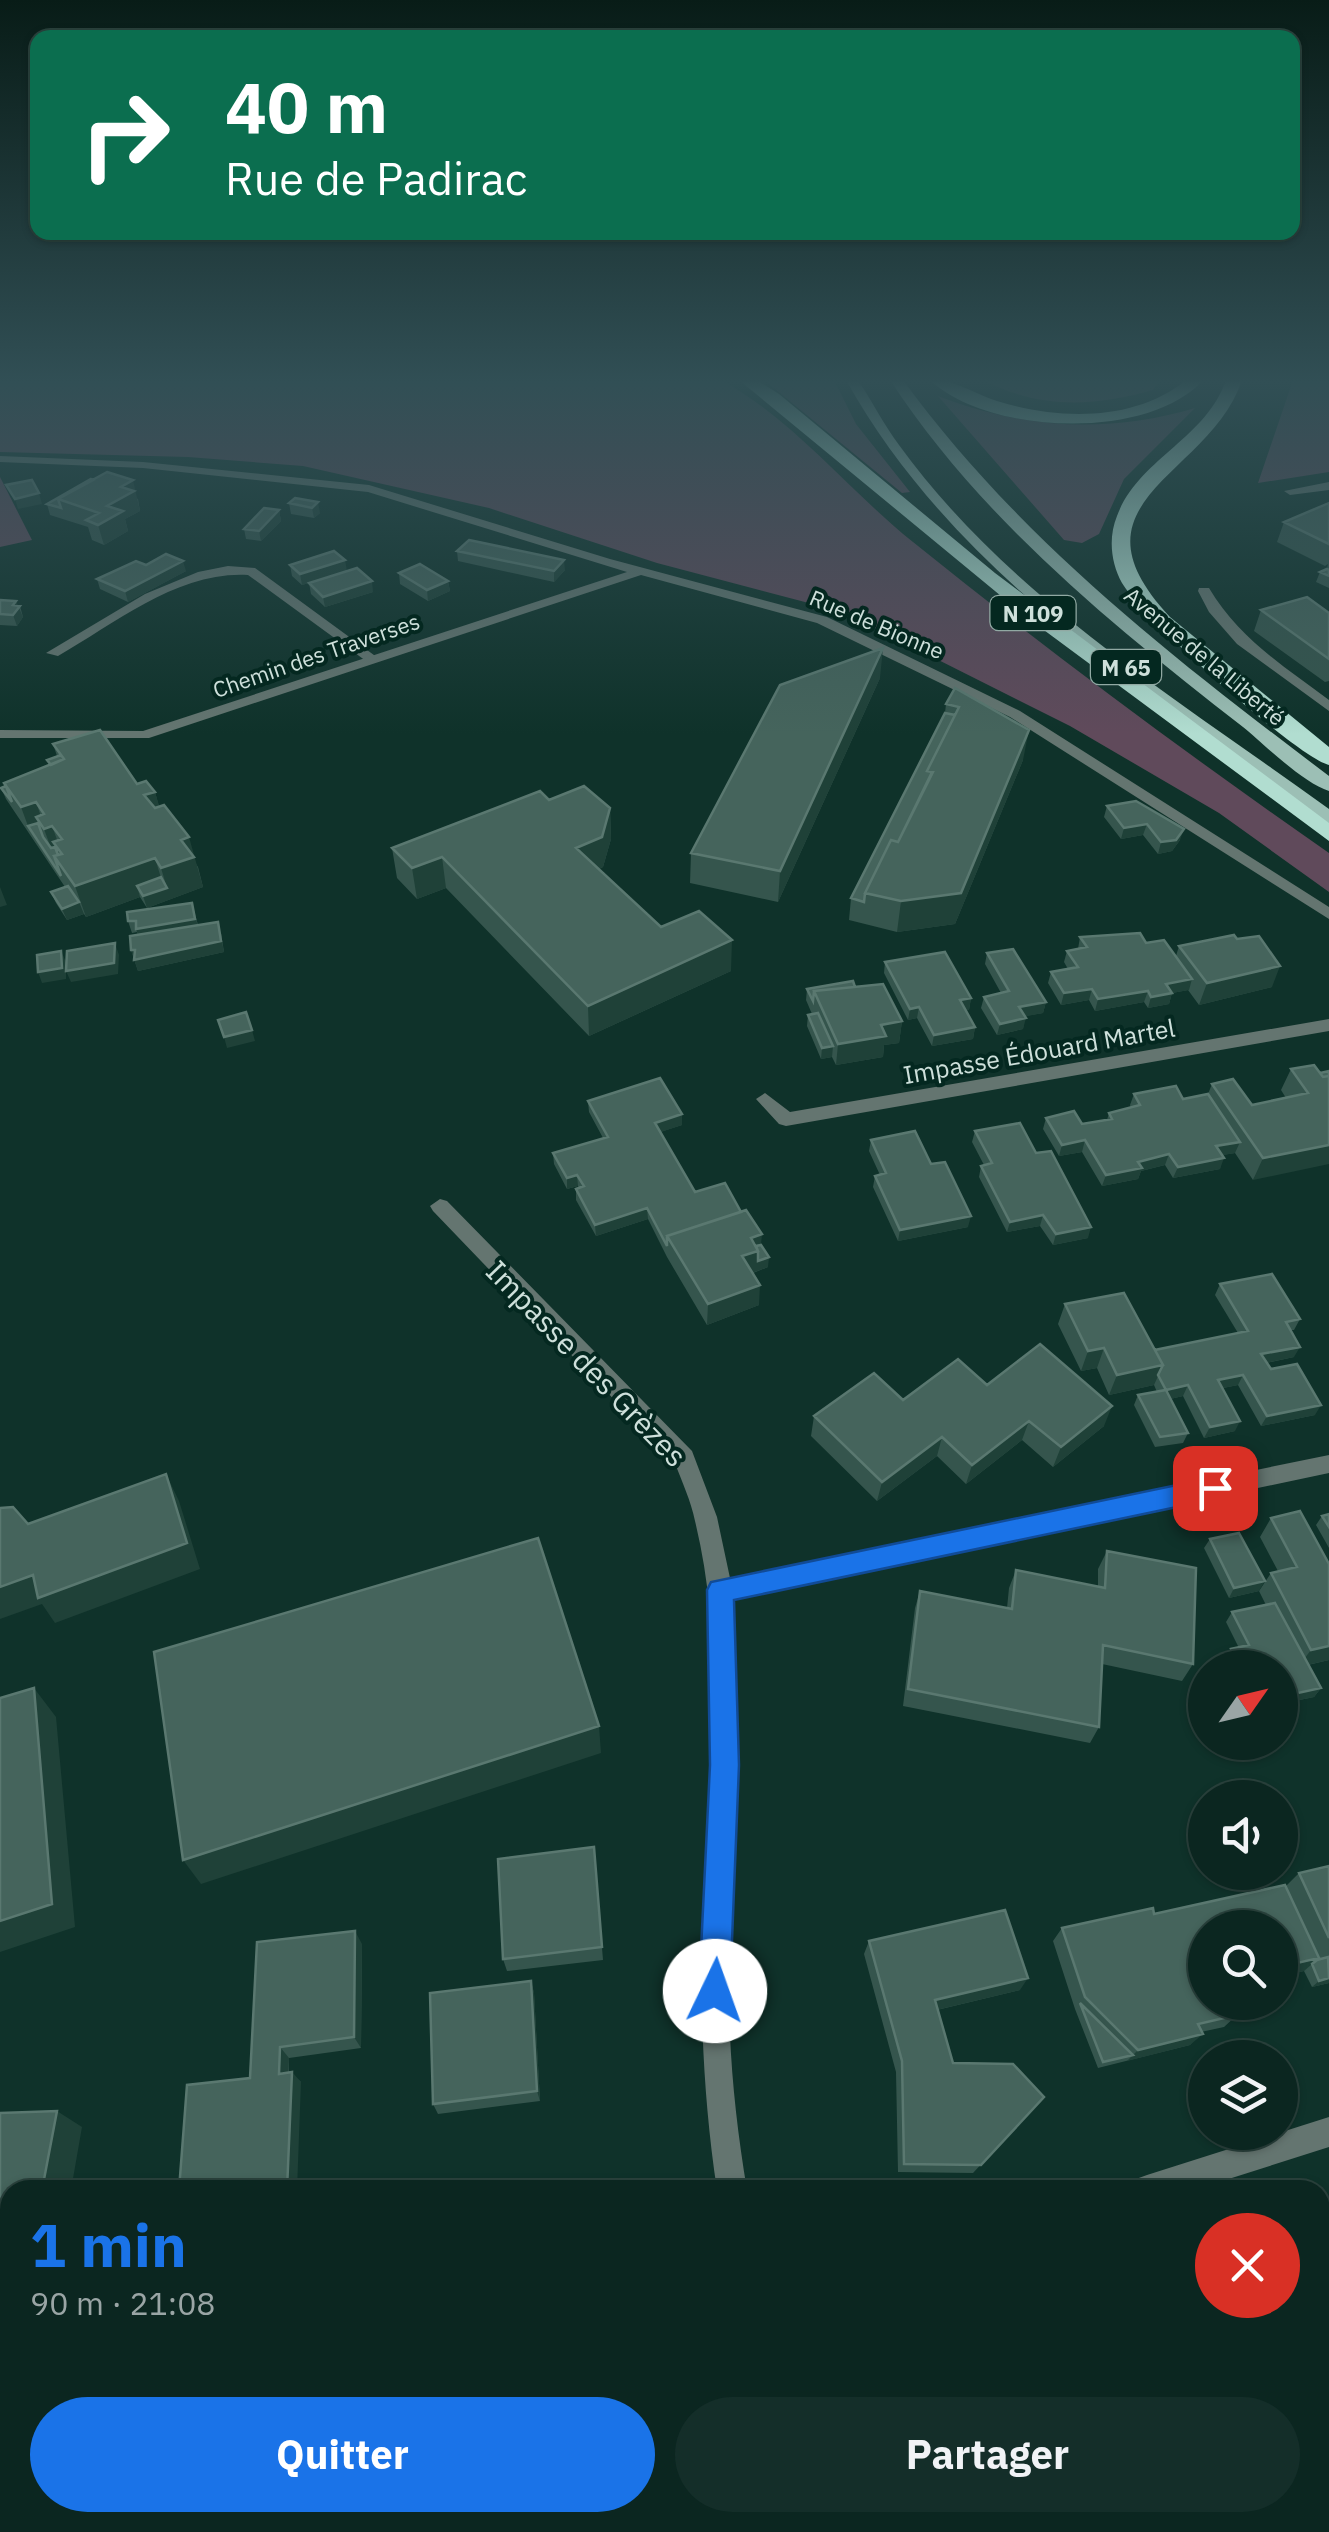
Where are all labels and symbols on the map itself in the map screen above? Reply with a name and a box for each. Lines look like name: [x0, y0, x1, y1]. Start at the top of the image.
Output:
street label: Avenue de la Liberté: [1119, 580, 1291, 732]
street label: Rue de Bionne: [805, 583, 949, 665]
road number: N 109: [990, 596, 1076, 630]
street label: Chemin des Traverses: [209, 606, 423, 704]
road number: M 65: [1091, 650, 1161, 684]
street label: Impasse Édouard Martel: [901, 1011, 1178, 1091]
street label: Impasse des Grèzes: [478, 1251, 696, 1475]
pin: [1173, 1446, 1258, 1531]
north arrow: [1188, 1650, 1298, 1760]
position arrow: [663, 1939, 767, 2043]

